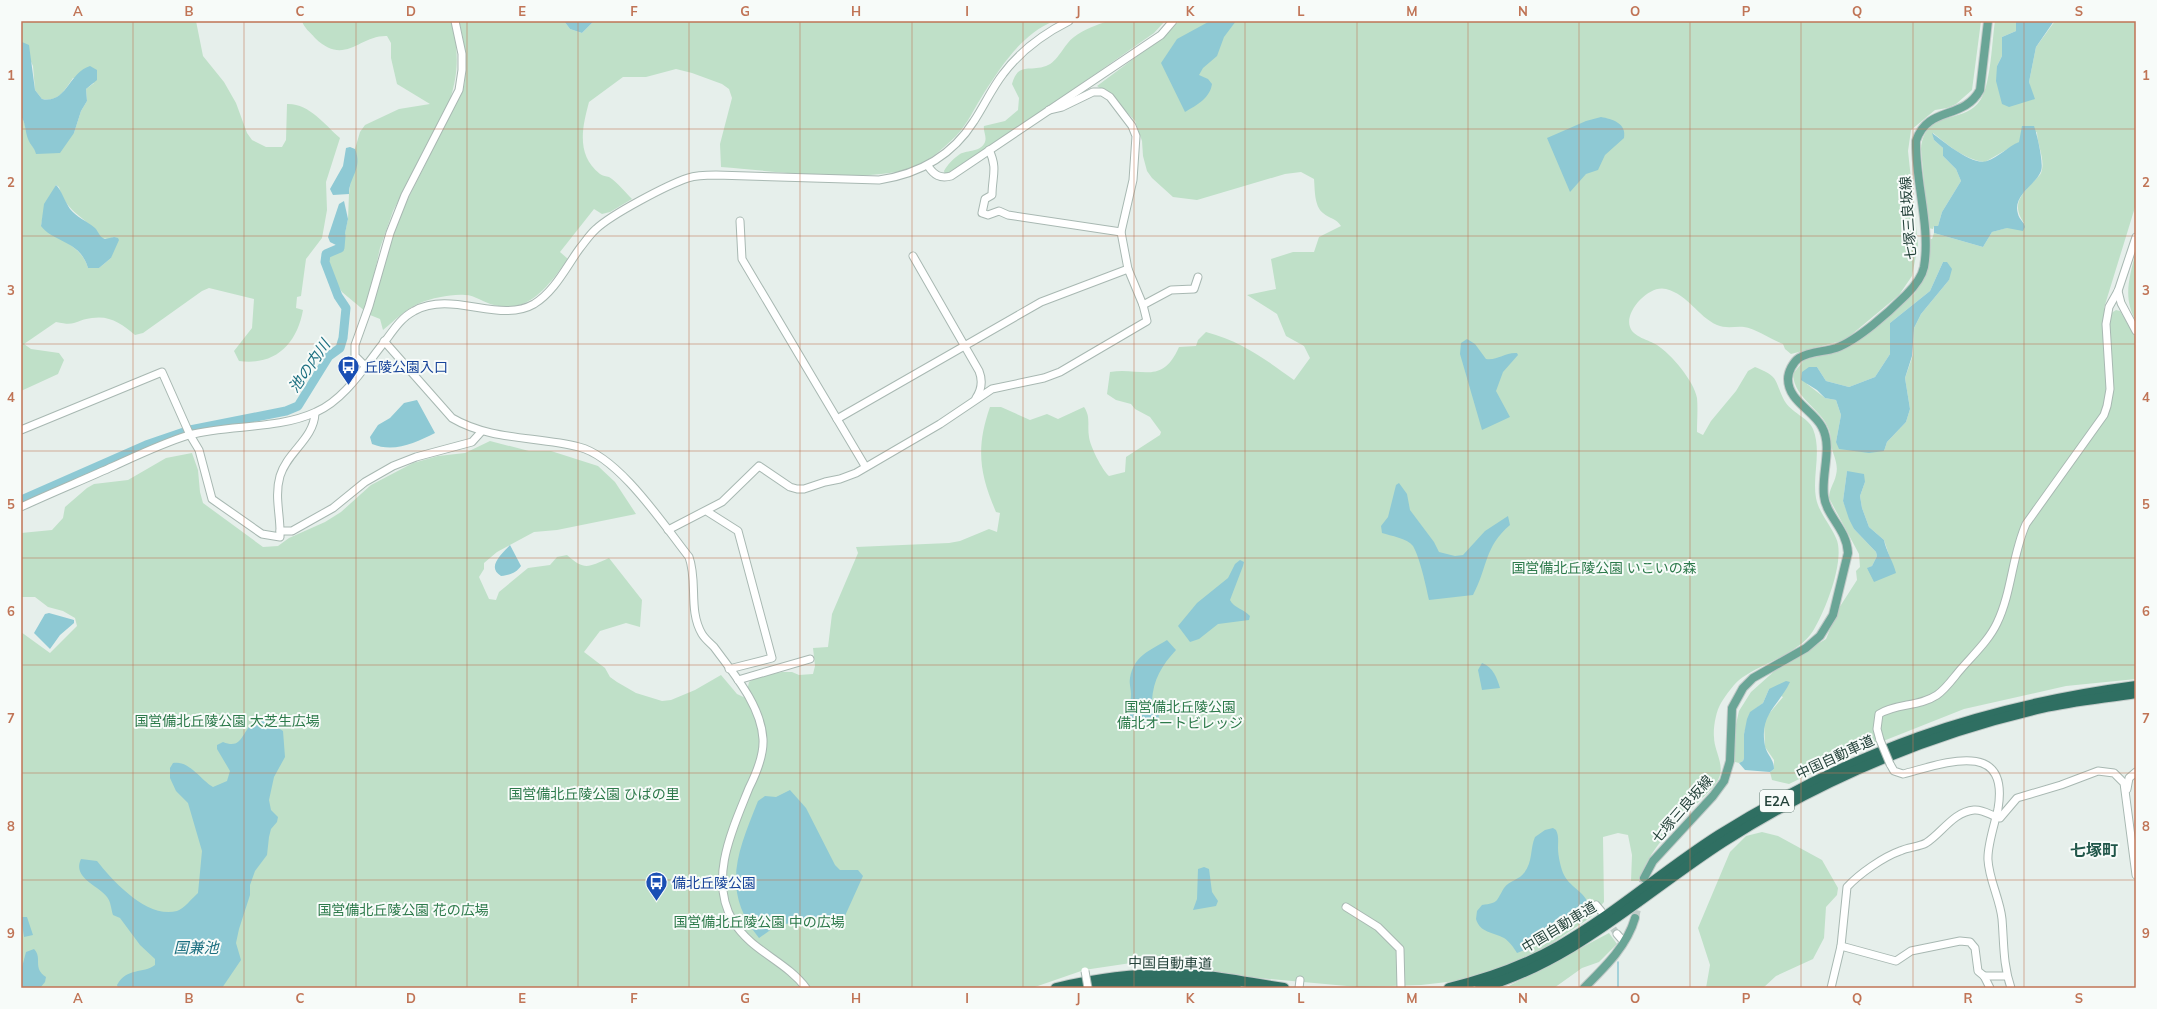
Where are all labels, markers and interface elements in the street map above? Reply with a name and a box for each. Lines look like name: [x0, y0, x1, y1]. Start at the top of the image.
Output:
text: A: [73, 3, 83, 19]
text: B: [185, 3, 194, 19]
text: C: [296, 3, 305, 19]
text: D: [406, 3, 416, 19]
text: E: [518, 3, 526, 19]
text: F: [630, 3, 638, 19]
text: G: [740, 3, 750, 19]
text: H: [851, 3, 861, 19]
text: I: [965, 3, 969, 19]
text: J: [1076, 3, 1080, 19]
text: K: [1186, 3, 1196, 19]
text: L: [1297, 3, 1305, 19]
text: M: [1406, 3, 1418, 19]
text: N: [1518, 3, 1528, 19]
text: O: [1630, 3, 1640, 19]
text: P: [1742, 3, 1751, 19]
text: Q: [1852, 3, 1862, 19]
text: R: [1963, 3, 1973, 19]
text: S: [2075, 3, 2083, 19]
text: 1: [7, 67, 15, 83]
text: 1: [2142, 67, 2150, 83]
text: 2: [7, 174, 15, 190]
text: 2: [2142, 174, 2150, 190]
street label: 七塚三良坂線: [1896, 175, 1920, 261]
text: 3: [7, 282, 15, 298]
text: 3: [2142, 282, 2150, 298]
water label: 池の内川: [284, 334, 335, 396]
bus stop icon: 丘陵公園入口: [336, 354, 362, 387]
place label: 丘陵公園入口: [364, 358, 448, 376]
text: 4: [7, 389, 15, 405]
text: 4: [2142, 389, 2150, 405]
text: 5: [7, 496, 15, 512]
text: 5: [2142, 496, 2150, 512]
park label: 国営備北丘陵公園 いこいの森: [1511, 559, 1697, 577]
text: 6: [7, 603, 15, 619]
text: 6: [2142, 603, 2150, 619]
park label: 国営備北丘陵公園 備北オートビレッジ: [1117, 698, 1243, 732]
text: 7: [7, 710, 15, 726]
text: 7: [2142, 710, 2150, 726]
park label: 国営備北丘陵公園 大芝生広場: [134, 712, 320, 730]
street label: 中国自動車道: [1793, 731, 1877, 783]
street label: 七塚三良坂線: [1648, 771, 1716, 847]
park label: 国営備北丘陵公園 ひばの里: [508, 785, 680, 803]
road number: E2A: [1760, 790, 1794, 812]
text: 8: [7, 818, 15, 834]
text: 8: [2142, 818, 2150, 834]
district label: 七塚町: [2070, 840, 2118, 860]
bus stop icon: 備北丘陵公園: [644, 870, 670, 903]
place label: 備北丘陵公園: [672, 874, 756, 892]
street label: 中国自動車道: [1518, 898, 1600, 956]
park label: 国営備北丘陵公園 花の広場: [317, 901, 489, 919]
park label: 国営備北丘陵公園 中の広場: [673, 913, 845, 931]
text: 9: [7, 925, 15, 941]
text: 9: [2142, 925, 2150, 941]
water label: 国兼池: [173, 938, 220, 957]
street label: 中国自動車道: [1128, 953, 1212, 973]
text: A: [73, 990, 83, 1006]
text: B: [185, 990, 194, 1006]
text: C: [296, 990, 305, 1006]
text: D: [406, 990, 416, 1006]
text: E: [518, 990, 526, 1006]
text: F: [630, 990, 638, 1006]
text: G: [740, 990, 750, 1006]
text: H: [851, 990, 861, 1006]
text: I: [965, 990, 969, 1006]
text: J: [1076, 990, 1080, 1006]
text: K: [1186, 990, 1196, 1006]
text: L: [1297, 990, 1305, 1006]
text: M: [1406, 990, 1418, 1006]
text: N: [1518, 990, 1528, 1006]
text: O: [1630, 990, 1640, 1006]
text: P: [1742, 990, 1751, 1006]
text: Q: [1852, 990, 1862, 1006]
text: R: [1963, 990, 1973, 1006]
text: S: [2075, 990, 2083, 1006]

